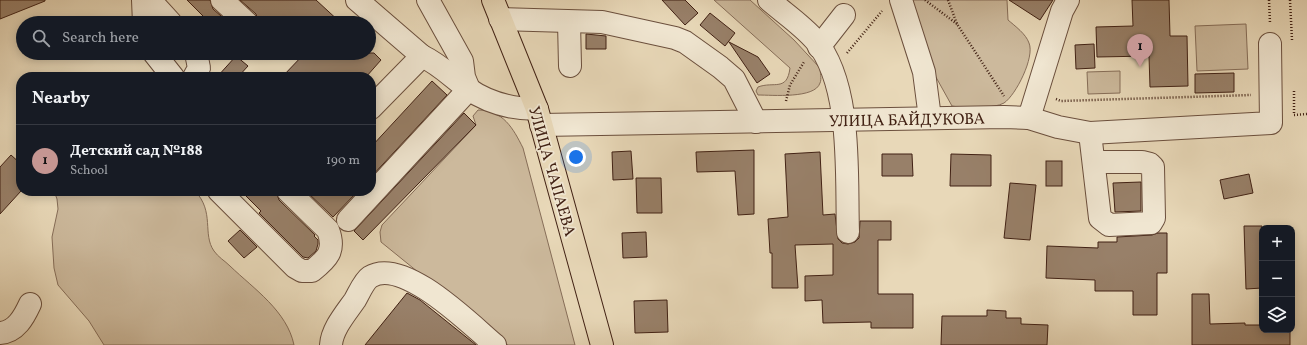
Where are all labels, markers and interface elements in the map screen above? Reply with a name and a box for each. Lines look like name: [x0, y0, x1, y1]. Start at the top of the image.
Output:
search box: [16, 16, 376, 60]
icon: search: [30, 27, 52, 49]
text: Search here: [62, 28, 139, 49]
pin: 1: [1127, 34, 1153, 67]
text: Nearby: [32, 87, 90, 110]
street label: УЛИЦА ЧАПАЕВА: [522, 104, 580, 239]
street label: УЛИЦА БАЙДУКОВА: [829, 109, 985, 133]
text: Детский сад №188: [70, 141, 203, 162]
your location: [566, 147, 586, 167]
text: 1: [42, 152, 48, 170]
text: 190 m: [326, 152, 360, 170]
text: School: [70, 162, 108, 180]
map controls: [1259, 225, 1295, 333]
button: +: [1259, 225, 1295, 261]
button: −: [1259, 261, 1295, 297]
button: layers: [1259, 297, 1295, 333]

